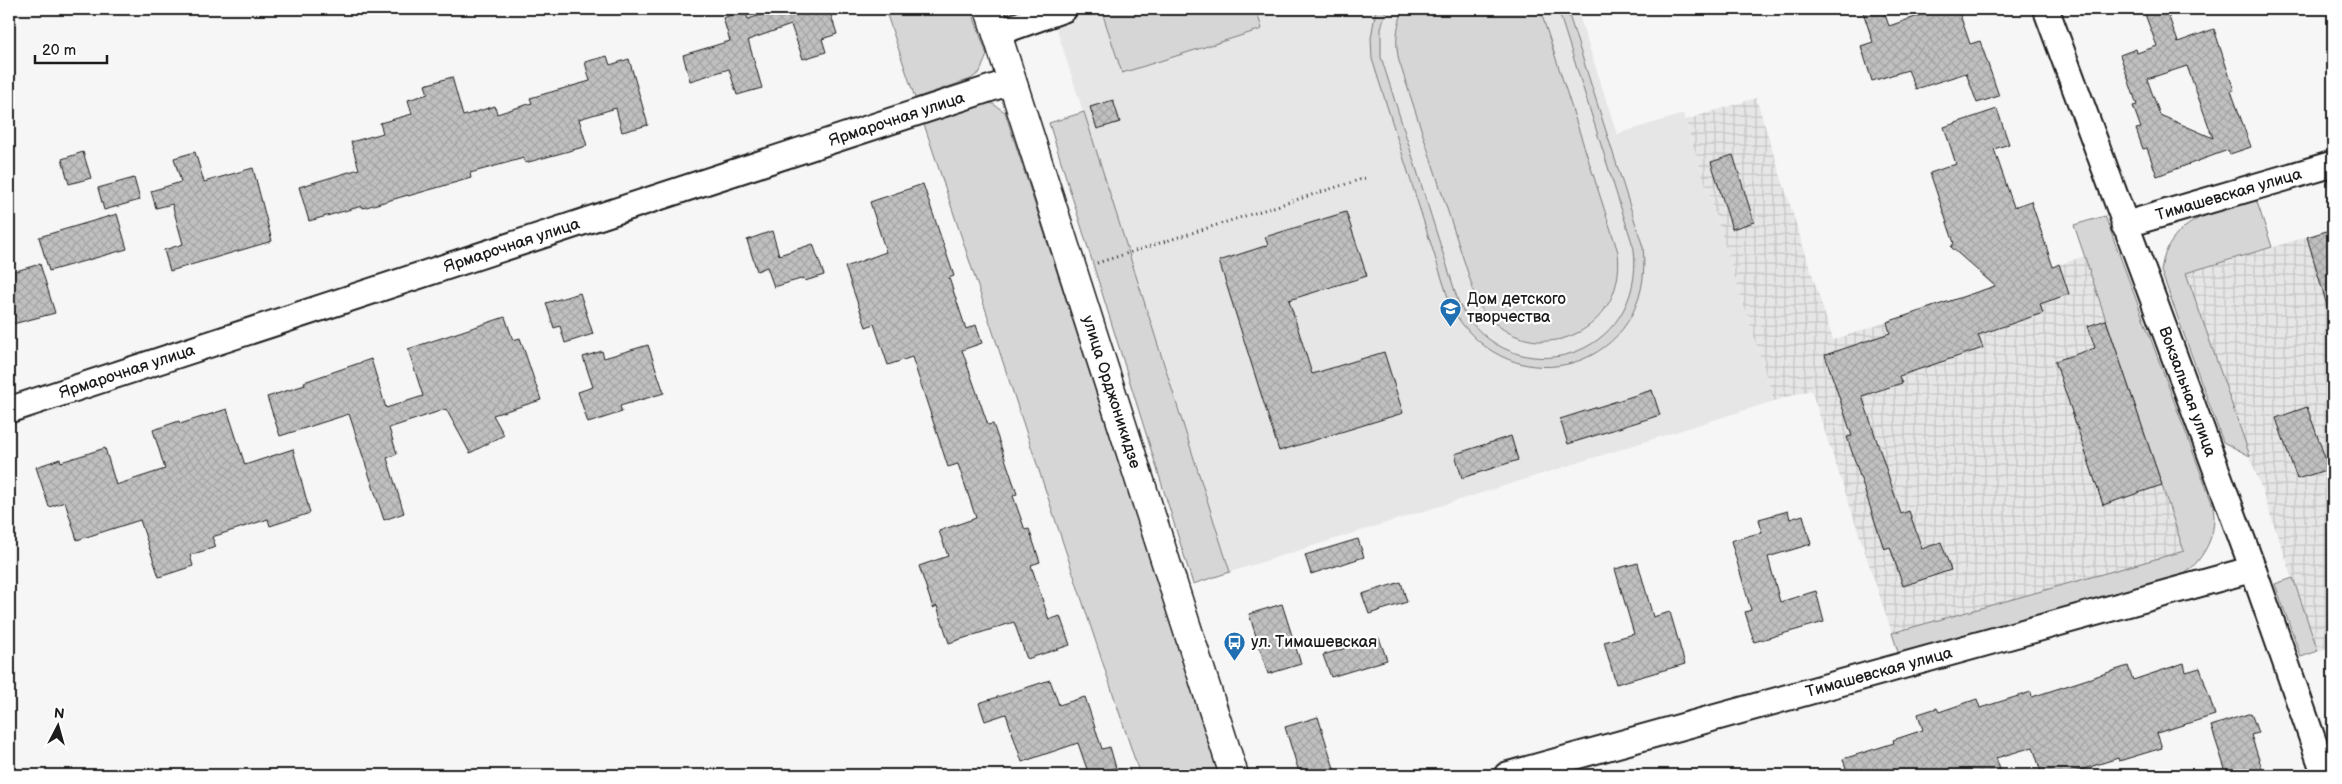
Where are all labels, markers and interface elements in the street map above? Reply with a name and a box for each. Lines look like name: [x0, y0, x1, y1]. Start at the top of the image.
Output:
scale bar: [35, 32, 108, 64]
text: 20 m: [42, 41, 76, 60]
street label: Ярмарочная улица: [826, 88, 968, 150]
street label: Тимашевская улица: [2153, 164, 2304, 225]
street label: Ярмарочная улица: [441, 214, 583, 276]
place label: Дом детского творчества: [1467, 290, 1566, 327]
school or university icon: Дом детского творчества: [1439, 296, 1463, 327]
street label: улица Орджоникидзе: [1078, 313, 1145, 471]
street label: Вокзальная улица: [2155, 324, 2220, 460]
street label: Ярмарочная улица: [56, 340, 198, 403]
bus stop icon: ул. Тимашевская: [1223, 630, 1247, 661]
place label: ул. Тимашевская: [1251, 633, 1377, 652]
street label: Тимашевская улица: [1804, 643, 1955, 702]
north arrow: [32, 702, 82, 752]
text: N: [53, 705, 65, 723]

